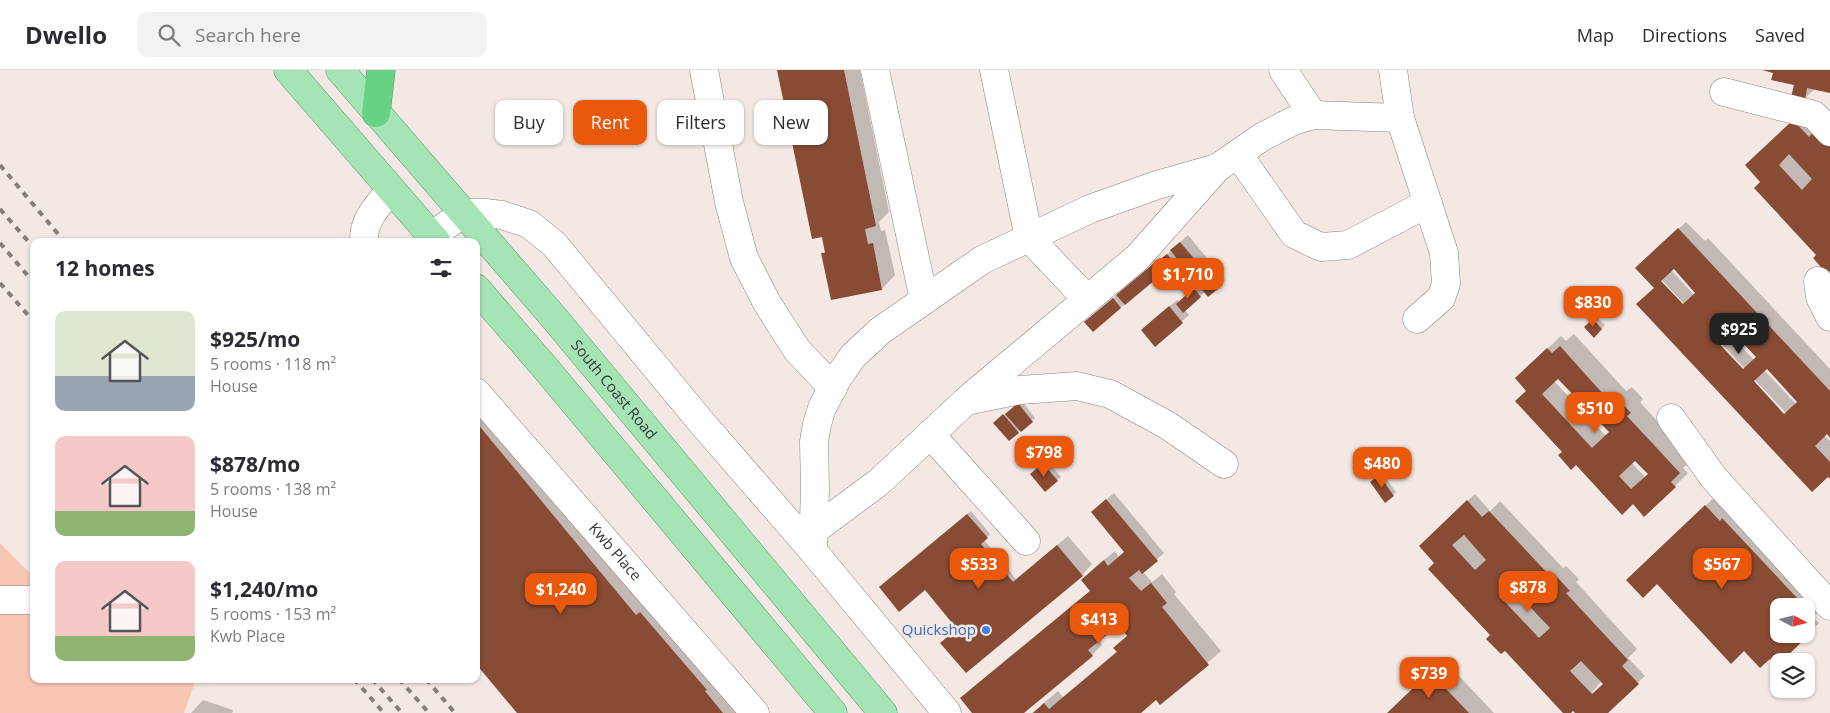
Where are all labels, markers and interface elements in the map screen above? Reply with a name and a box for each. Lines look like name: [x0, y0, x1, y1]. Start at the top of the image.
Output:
search box: [137, 12, 487, 57]
text: Dwello: [25, 18, 107, 51]
icon: search: [155, 21, 183, 49]
text: Search here: [195, 22, 301, 48]
text: Map: [1577, 23, 1614, 47]
text: Directions: [1642, 23, 1727, 47]
text: Saved: [1755, 23, 1805, 47]
chip: Buy: [495, 100, 563, 145]
chip: Rent: [573, 100, 647, 145]
chip: Filters: [657, 100, 744, 145]
chip: New: [754, 100, 828, 145]
text: 12 homes: [55, 254, 155, 282]
icon: filters: [427, 254, 455, 282]
pin: $1,710: [1147, 258, 1229, 300]
text: $1,710: [1163, 263, 1213, 285]
pin: $830: [1563, 286, 1623, 328]
text: $830: [1575, 291, 1611, 313]
pin: $925: [1709, 312, 1769, 355]
text: $925: [1721, 318, 1757, 340]
text: $925/mo: [210, 325, 300, 353]
icon: home: [95, 331, 155, 391]
street label: South Coast Road: [567, 335, 662, 443]
text: 5 rooms · 118 m²: [210, 353, 336, 375]
text: House: [210, 375, 258, 397]
pin: $510: [1565, 392, 1625, 434]
text: $510: [1577, 397, 1613, 419]
pin: $798: [1014, 436, 1074, 478]
text: $798: [1026, 441, 1062, 463]
pin: $480: [1352, 446, 1412, 489]
text: $878/mo: [210, 450, 300, 478]
text: $480: [1364, 452, 1400, 474]
icon: home: [95, 456, 155, 516]
text: 5 rooms · 138 m²: [210, 478, 336, 500]
text: House: [210, 500, 258, 522]
street label: Kwb Place: [585, 518, 647, 585]
pin: $533: [949, 548, 1009, 590]
pin: $567: [1692, 548, 1752, 590]
text: $533: [961, 553, 997, 575]
text: $567: [1704, 553, 1740, 575]
pin: $878: [1498, 570, 1558, 613]
pin: $1,240: [520, 572, 602, 615]
text: $1,240/mo: [210, 575, 318, 603]
text: $878: [1510, 576, 1546, 598]
text: $1,240: [536, 578, 586, 600]
icon: home: [95, 581, 155, 641]
north arrow: [1770, 598, 1815, 642]
map controls: [1770, 598, 1815, 698]
pin: $413: [1069, 602, 1129, 645]
text: 5 rooms · 153 m²: [210, 603, 336, 625]
text: $413: [1081, 608, 1117, 630]
place label: Quickshop: [902, 619, 976, 639]
marker: Quickshop: [980, 624, 992, 636]
text: Kwb Place: [210, 625, 285, 647]
button: layers: [1770, 653, 1815, 698]
pin: $739: [1399, 656, 1459, 699]
text: $739: [1411, 662, 1447, 684]

